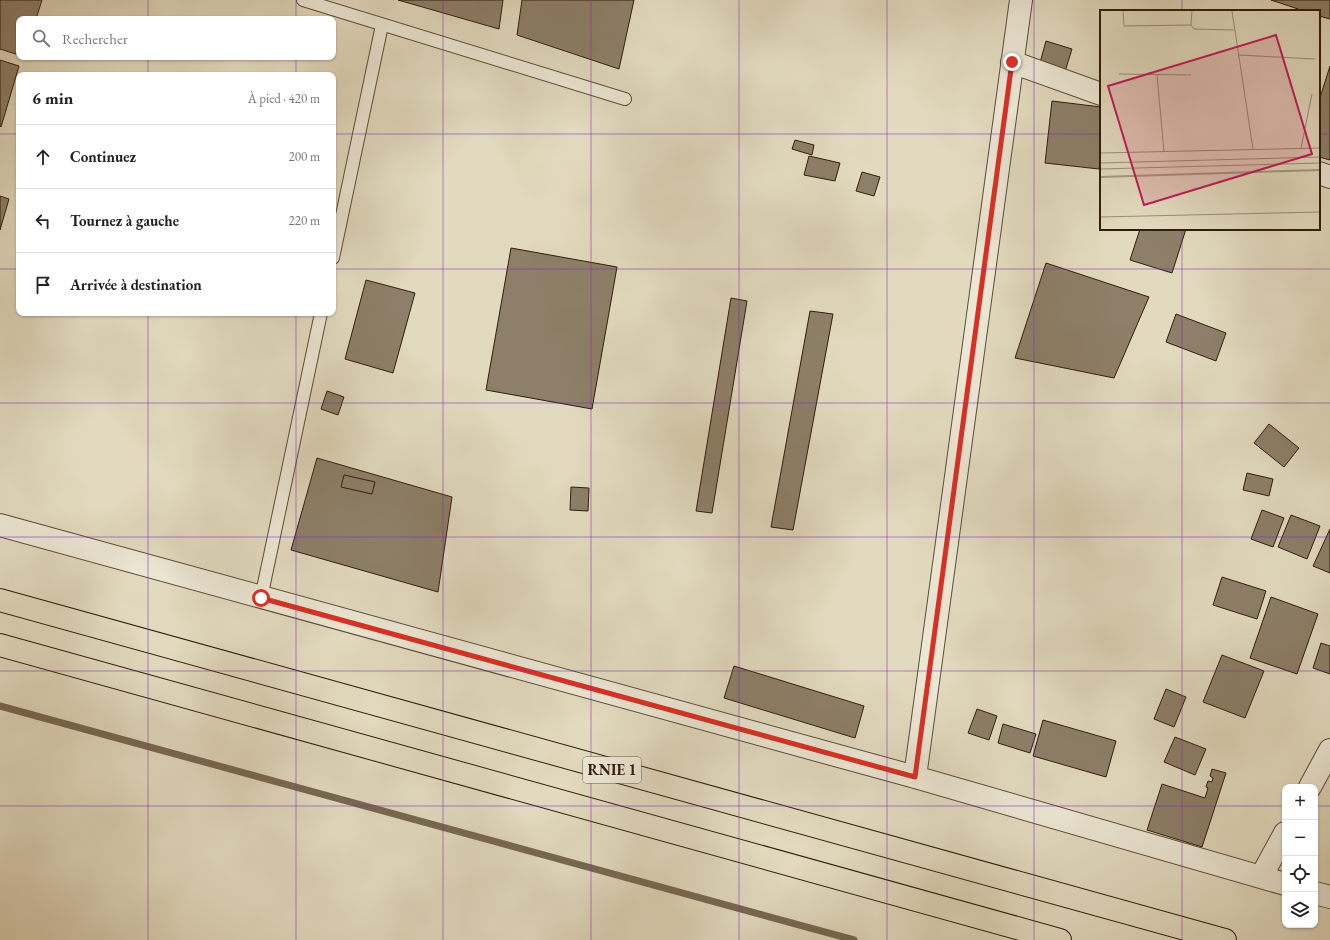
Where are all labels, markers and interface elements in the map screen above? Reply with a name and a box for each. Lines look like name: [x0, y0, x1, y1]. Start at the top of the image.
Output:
inset map: [1100, 10, 1320, 230]
search box: [16, 16, 336, 60]
icon: search: [30, 27, 52, 49]
text: Rechercher: [62, 29, 128, 48]
route end: [1003, 53, 1021, 71]
text: 6 min: [32, 87, 73, 109]
text: À pied · 420 m: [248, 90, 320, 107]
icon: ahead: [32, 146, 54, 168]
text: Continuez: [70, 147, 136, 166]
text: 200 m: [289, 148, 320, 165]
icon: left: [32, 210, 54, 232]
text: Tournez à gauche: [70, 211, 179, 230]
text: 220 m: [289, 212, 320, 229]
icon: arrive: [32, 274, 54, 296]
text: Arrivée à destination: [70, 275, 202, 294]
route start: [252, 589, 270, 607]
road number: RNIE 1: [583, 757, 641, 783]
map controls: [1282, 784, 1318, 928]
button: +: [1282, 784, 1318, 820]
button: −: [1282, 820, 1318, 856]
button: locate: [1282, 856, 1318, 892]
button: layers: [1282, 892, 1318, 928]

